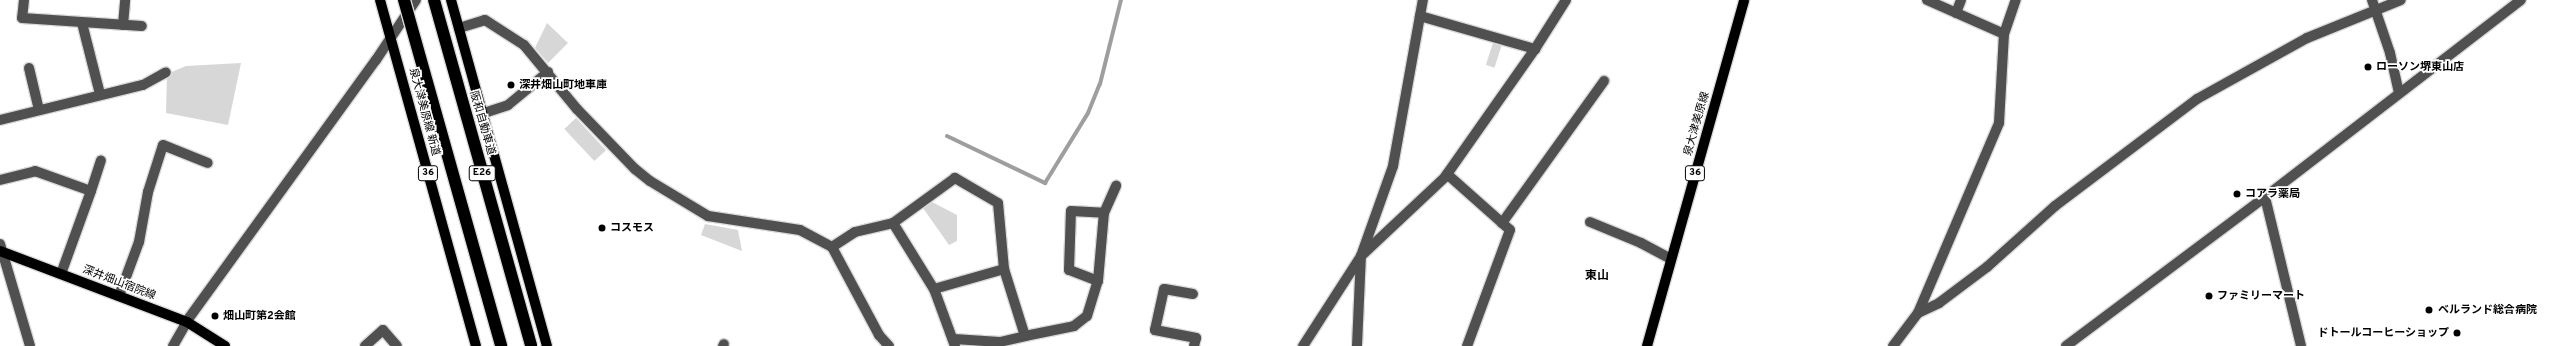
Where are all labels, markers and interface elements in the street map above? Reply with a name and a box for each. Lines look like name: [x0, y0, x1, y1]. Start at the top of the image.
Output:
place label: ローソン堺東山店: [2376, 60, 2464, 74]
marker: ローソン堺東山店: [2363, 62, 2373, 72]
street label: 泉大津美原線 新道: [406, 67, 442, 157]
place label: 深井畑山町地車庫: [519, 78, 607, 92]
marker: 深井畑山町地車庫: [506, 80, 516, 90]
street label: 阪和自動車道: [467, 89, 497, 157]
street label: 泉大津美原線: [1682, 90, 1712, 158]
road number: 36: [417, 165, 439, 181]
road number: E26: [468, 165, 496, 181]
road number: 36: [1684, 165, 1706, 181]
place label: コアラ薬局: [2245, 187, 2300, 201]
marker: コアラ薬局: [2232, 189, 2242, 199]
place label: コスモス: [610, 221, 654, 235]
marker: コスモス: [597, 223, 607, 233]
street label: 深井畑山宿院線: [81, 263, 157, 303]
district label: 東山: [1585, 270, 1609, 284]
place label: ファミリーマート: [2217, 289, 2305, 303]
marker: ファミリーマート: [2204, 291, 2214, 301]
place label: ベルランド総合病院: [2438, 303, 2537, 317]
marker: ベルランド総合病院: [2423, 304, 2435, 316]
place label: 畑山町第2会館: [223, 309, 296, 323]
marker: 畑山町第2会館: [210, 311, 220, 321]
place label: ドトールコーヒーショップ: [2317, 326, 2449, 340]
marker: ドトールコーヒーショップ: [2452, 328, 2462, 338]

